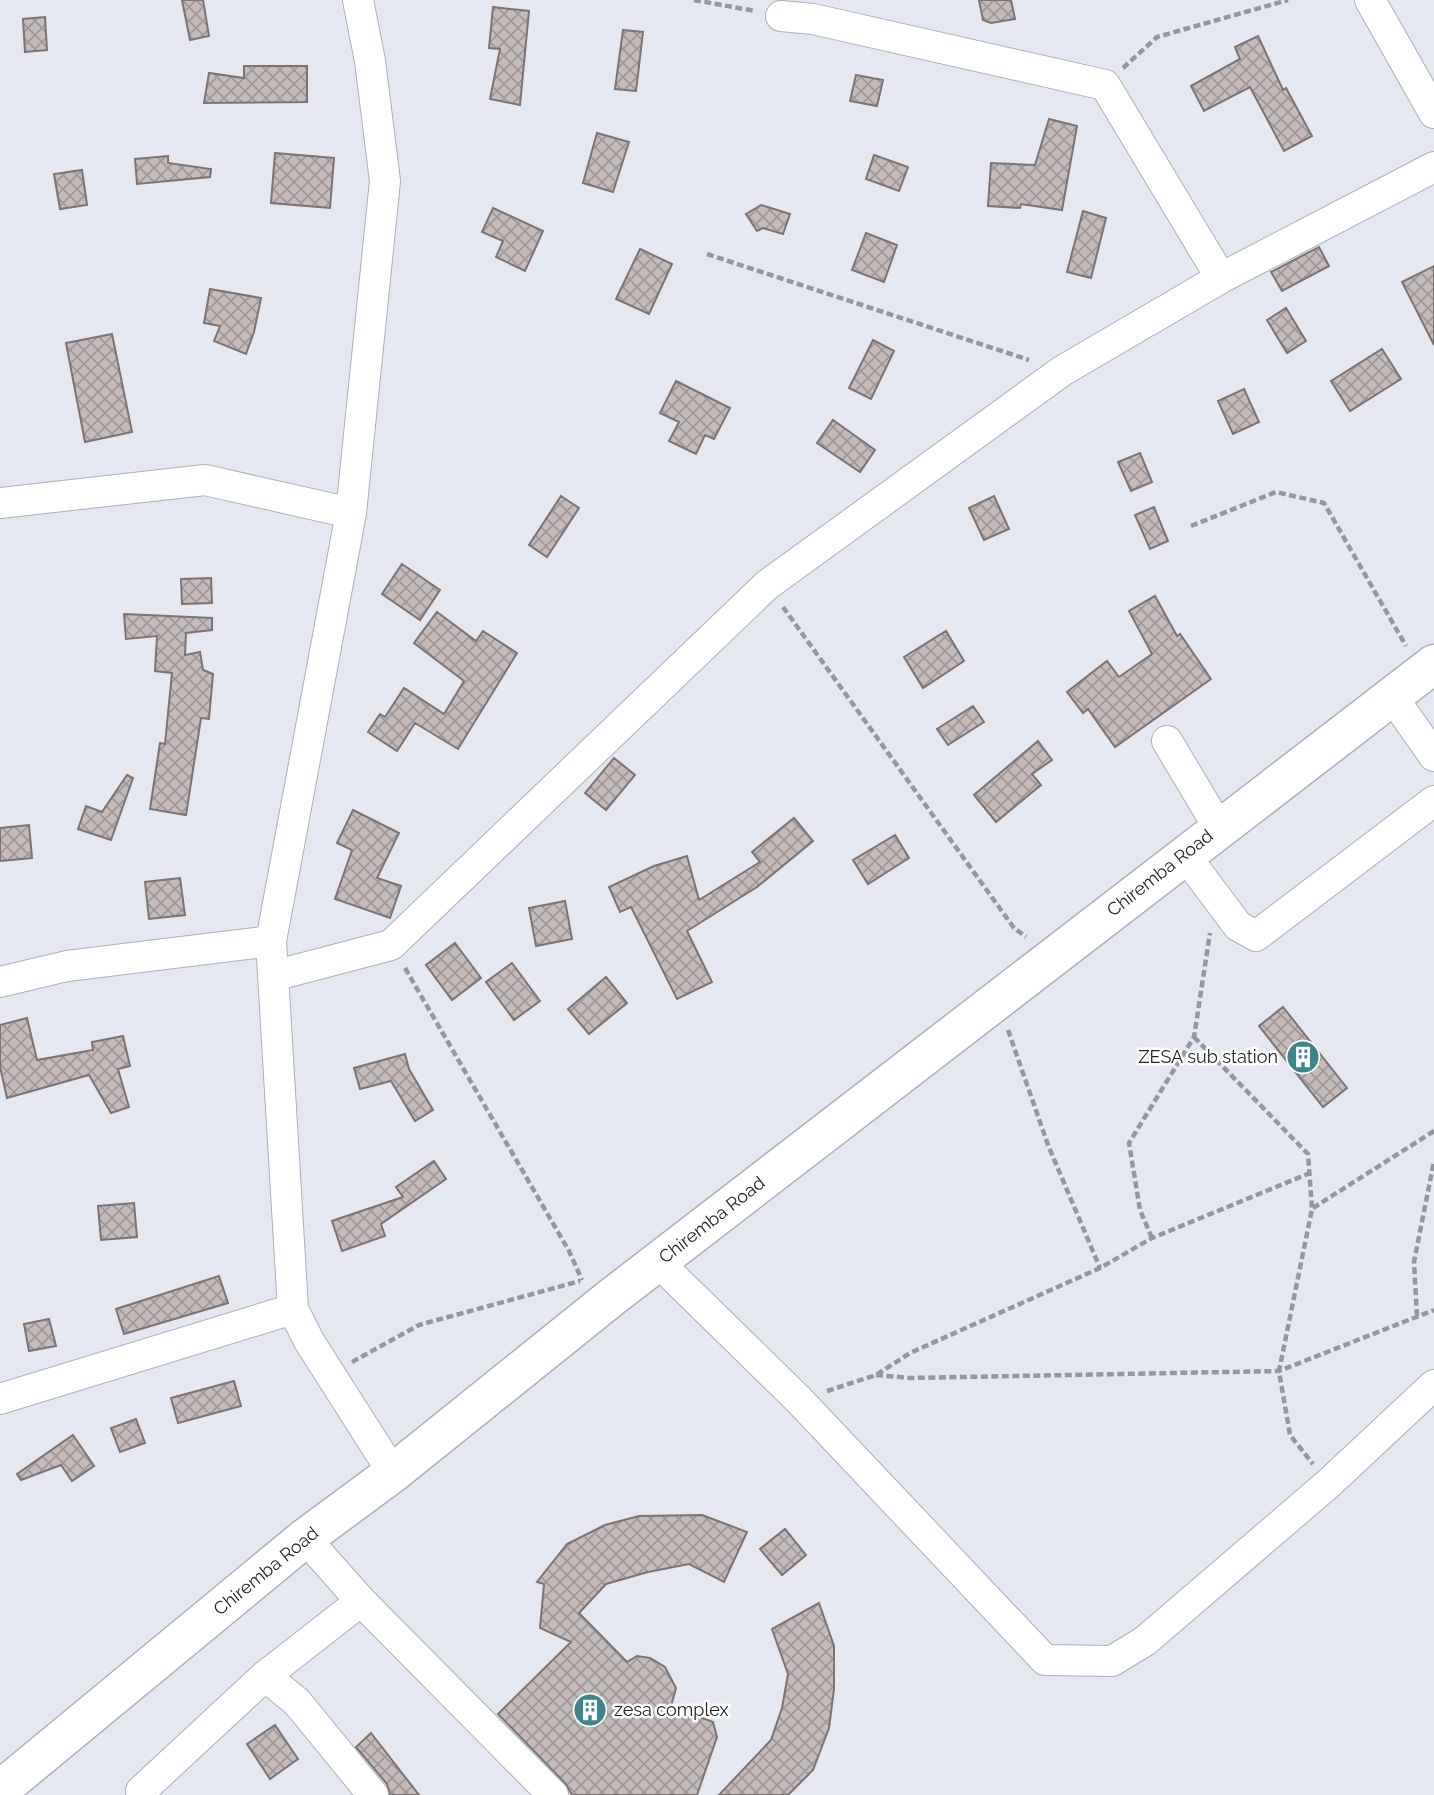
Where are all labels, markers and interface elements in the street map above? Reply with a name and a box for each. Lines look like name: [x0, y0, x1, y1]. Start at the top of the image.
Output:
street label: Chiremba Road: [1103, 825, 1217, 920]
building icon: ZESA sub station: [1284, 1038, 1322, 1076]
place label: ZESA sub station: [1138, 1046, 1278, 1067]
street label: Chiremba Road: [655, 1172, 769, 1267]
street label: Chiremba Road: [209, 1522, 322, 1619]
building icon: zesa complex: [571, 1691, 609, 1729]
place label: zesa complex: [614, 1699, 729, 1720]

